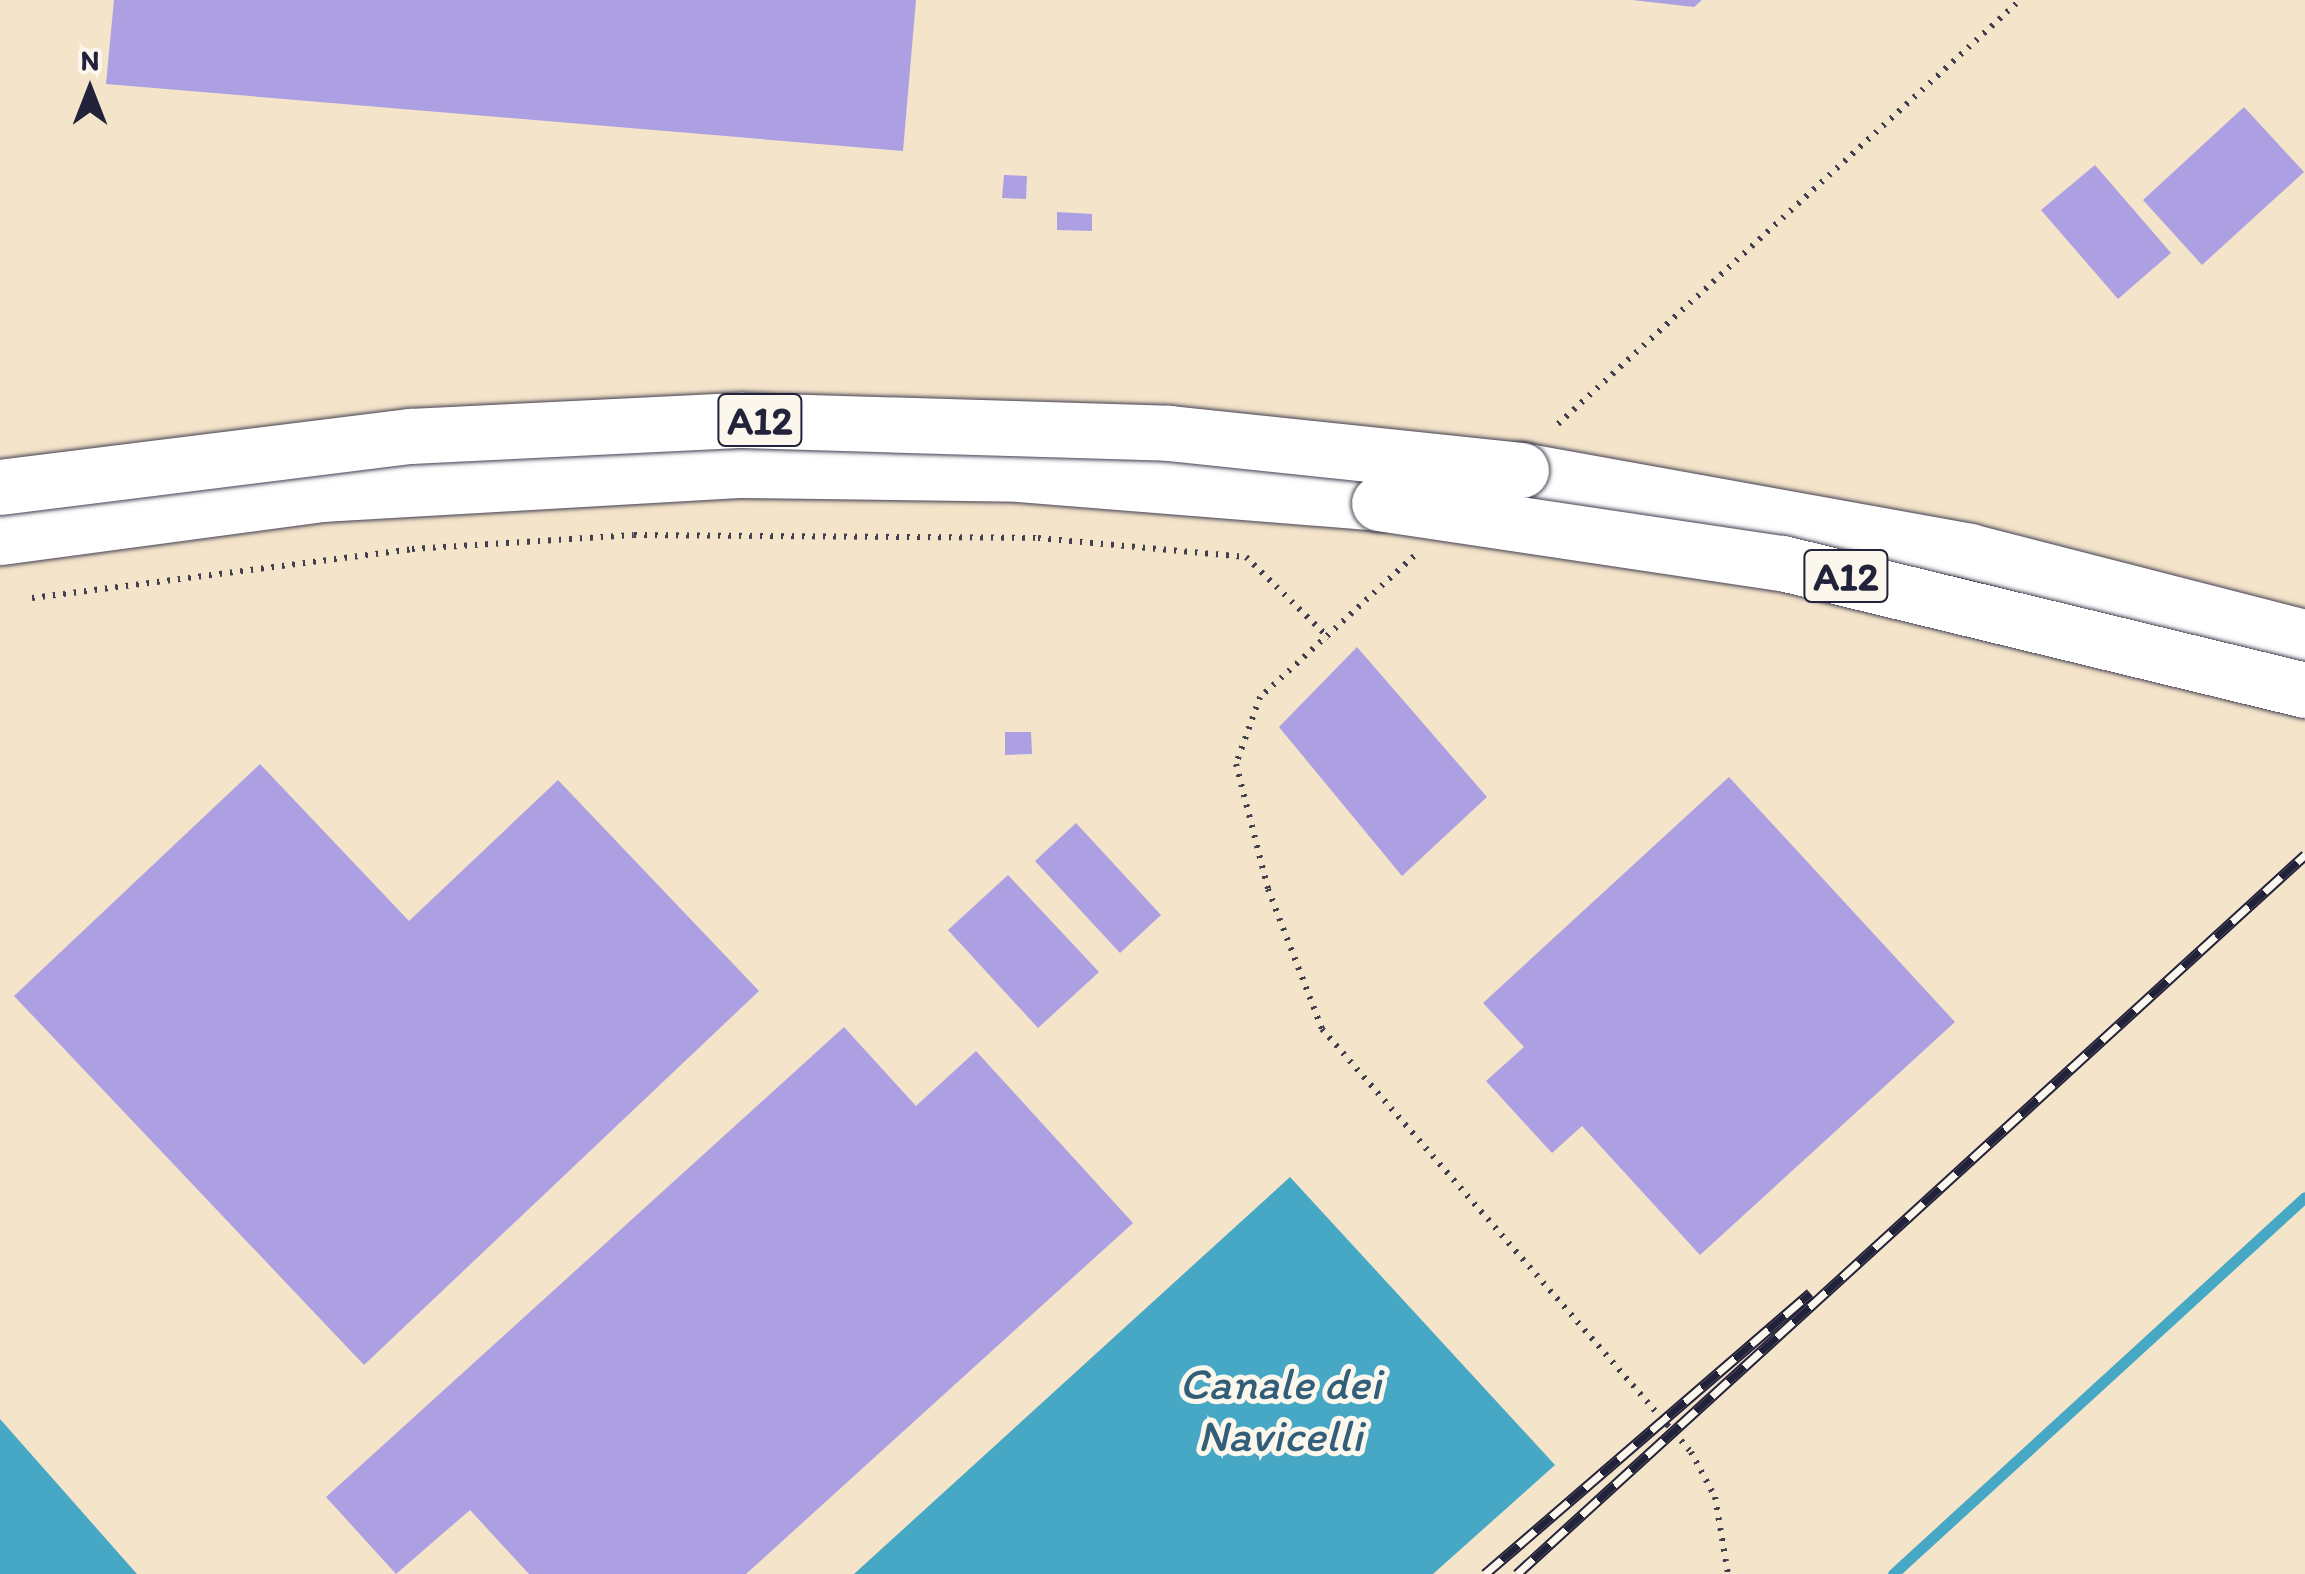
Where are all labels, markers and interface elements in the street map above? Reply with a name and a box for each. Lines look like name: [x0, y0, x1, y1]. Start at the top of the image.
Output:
north arrow: [40, 40, 140, 140]
text: N: [81, 43, 99, 77]
road number: A12: [715, 385, 805, 455]
road number: A12: [1801, 541, 1891, 611]
water label: Canale dei Navicelli: [1179, 1357, 1381, 1463]

